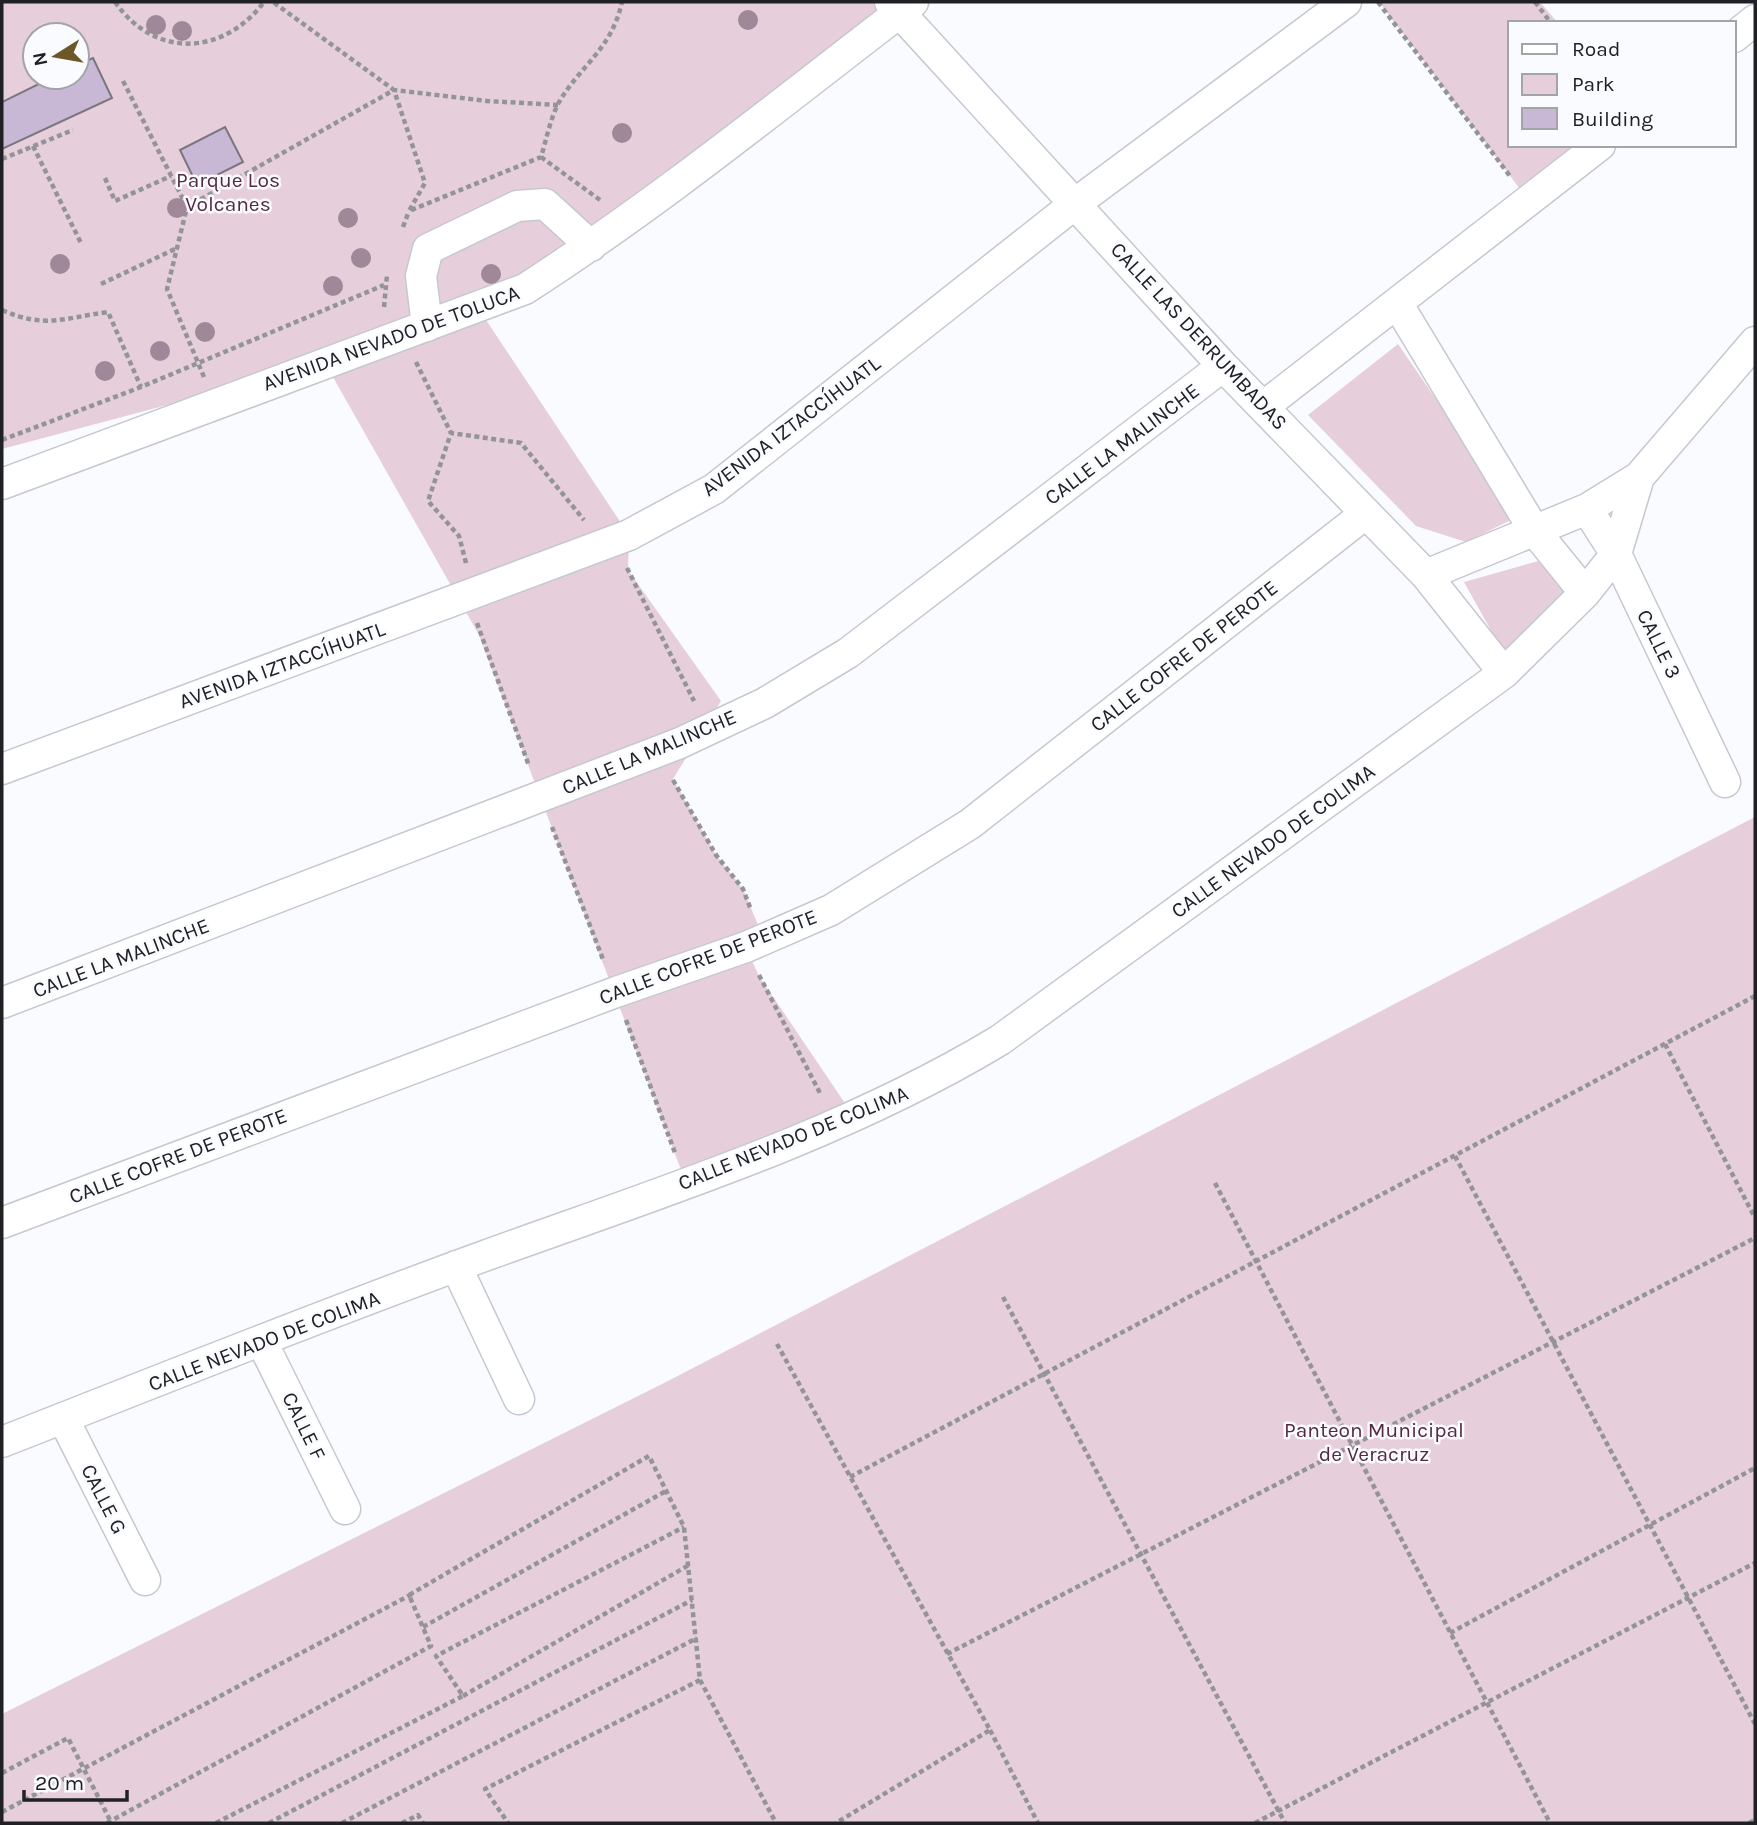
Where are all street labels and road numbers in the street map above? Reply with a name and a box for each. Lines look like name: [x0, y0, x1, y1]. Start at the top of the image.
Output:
street label: CALLE LAS DERRUMBADAS: [1106, 237, 1292, 435]
street label: AVENIDA NEVADO DE TOLUCA: [259, 280, 523, 396]
street label: AVENIDA IZTACCÍHUATL: [697, 351, 885, 501]
street label: CALLE LA MALINCHE: [1040, 378, 1204, 510]
street label: CALLE COFRE DE PEROTE: [1085, 575, 1283, 737]
street label: CALLE 3: [1632, 606, 1686, 682]
street label: AVENIDA IZTACCÍHUATL: [176, 617, 388, 713]
street label: CALLE LA MALINCHE: [558, 704, 740, 800]
street label: CALLE NEVADO DE COLIMA: [1167, 759, 1379, 923]
street label: CALLE COFRE DE PEROTE: [596, 904, 820, 1010]
street label: CALLE LA MALINCHE: [29, 913, 213, 1003]
street label: CALLE NEVADO DE COLIMA: [675, 1081, 911, 1195]
street label: CALLE COFRE DE PEROTE: [66, 1103, 290, 1209]
street label: CALLE NEVADO DE COLIMA: [145, 1286, 383, 1396]
street label: CALLE F: [277, 1388, 331, 1464]
street label: CALLE G: [76, 1460, 132, 1538]

